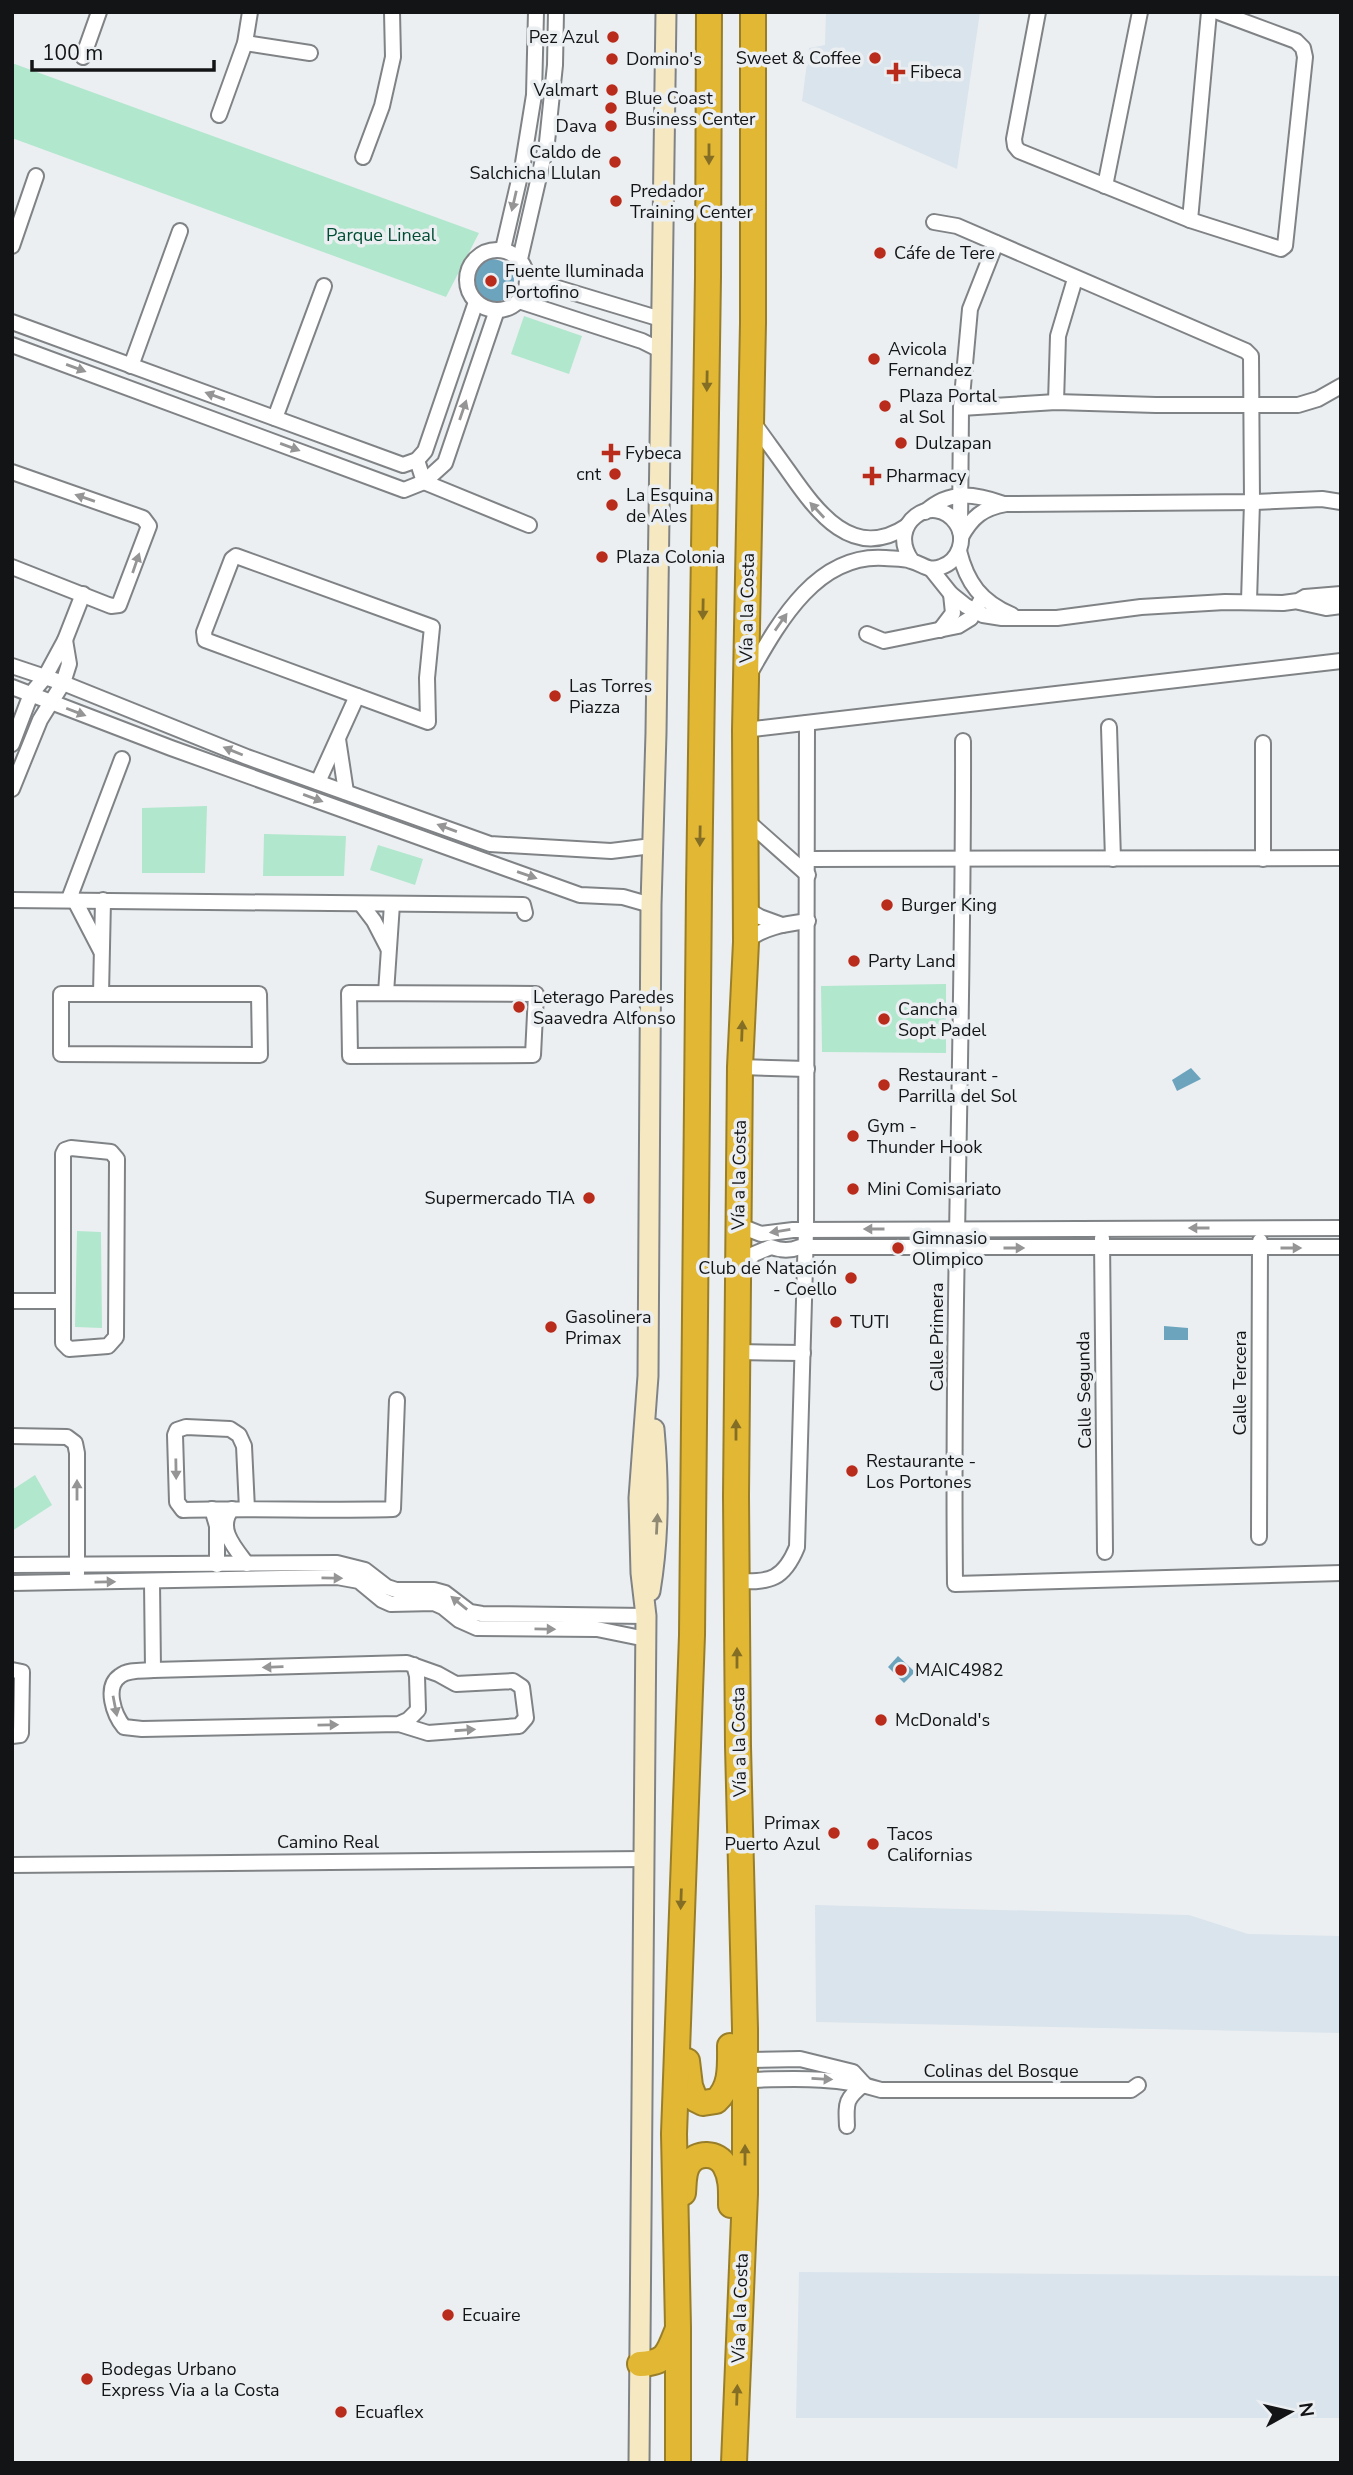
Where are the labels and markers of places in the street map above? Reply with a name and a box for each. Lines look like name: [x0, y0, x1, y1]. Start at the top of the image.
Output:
place label: Pez Azul: [529, 25, 600, 49]
marker: Pez Azul: [605, 29, 621, 45]
place label: Sweet & Coffee: [736, 46, 861, 70]
place label: Domino's: [626, 47, 702, 71]
marker: Sweet & Coffee: [867, 50, 883, 66]
marker: Domino's: [604, 51, 620, 67]
place label: Fibeca: [910, 60, 962, 84]
marker: Fibeca: [888, 64, 904, 80]
place label: Valmart: [533, 78, 599, 102]
marker: Valmart: [604, 82, 620, 98]
place label: Blue Coast Business Center: [625, 86, 756, 131]
marker: Blue Coast Business Center: [603, 100, 619, 116]
place label: Dava: [556, 114, 597, 138]
marker: Dava: [603, 118, 619, 134]
place label: Caldo de Salchicha Llulan: [469, 140, 601, 185]
marker: Caldo de Salchicha Llulan: [607, 154, 623, 170]
place label: Predador Training Center: [630, 179, 753, 224]
marker: Predador Training Center: [608, 193, 624, 209]
place label: Cáfe de Tere: [894, 241, 995, 265]
marker: Cáfe de Tere: [872, 245, 888, 261]
place label: Fuente Iluminada Portofino: [505, 259, 644, 304]
marker: Fuente Iluminada Portofino: [483, 273, 499, 289]
place label: Avicola Fernandez: [888, 337, 972, 382]
marker: Avicola Fernandez: [866, 351, 882, 367]
place label: Plaza Portal al Sol: [899, 384, 997, 429]
marker: Plaza Portal al Sol: [877, 398, 893, 414]
place label: Dulzapan: [915, 431, 992, 455]
marker: Dulzapan: [893, 435, 909, 451]
place label: Fybeca: [625, 441, 682, 465]
marker: Fybeca: [603, 445, 619, 461]
place label: cnt: [576, 462, 602, 486]
place label: Pharmacy: [886, 464, 967, 488]
marker: cnt: [607, 466, 623, 482]
marker: Pharmacy: [864, 468, 880, 484]
place label: La Esquina de Ales: [626, 483, 714, 528]
marker: La Esquina de Ales: [604, 497, 620, 513]
place label: Plaza Colonia: [616, 545, 725, 569]
marker: Plaza Colonia: [594, 549, 610, 565]
place label: Las Torres Piazza: [569, 674, 652, 719]
marker: Las Torres Piazza: [547, 688, 563, 704]
place label: Burger King: [901, 893, 997, 917]
marker: Burger King: [879, 897, 895, 913]
place label: Party Land: [868, 949, 956, 973]
marker: Party Land: [846, 953, 862, 969]
place label: Leterago Paredes Saavedra Alfonso: [533, 985, 676, 1030]
place label: Cancha Sopt Padel: [898, 997, 987, 1042]
marker: Leterago Paredes Saavedra Alfonso: [511, 999, 527, 1015]
marker: Cancha Sopt Padel: [876, 1011, 892, 1027]
place label: Restaurant - Parrilla del Sol: [898, 1063, 1017, 1108]
marker: Restaurant - Parrilla del Sol: [876, 1077, 892, 1093]
place label: Gym - Thunder Hook: [867, 1114, 983, 1159]
marker: Gym - Thunder Hook: [845, 1128, 861, 1144]
place label: Mini Comisariato: [867, 1177, 1001, 1201]
marker: Mini Comisariato: [845, 1181, 861, 1197]
place label: Supermercado TIA: [425, 1186, 575, 1210]
marker: Supermercado TIA: [581, 1190, 597, 1206]
place label: Gimnasio Olimpico: [912, 1226, 987, 1271]
marker: Gimnasio Olimpico: [890, 1240, 906, 1256]
place label: Club de Natación - Coello: [698, 1256, 837, 1301]
marker: Club de Natación - Coello: [843, 1270, 859, 1286]
place label: Gasolinera Primax: [565, 1305, 651, 1350]
place label: TUTI: [850, 1310, 889, 1334]
marker: TUTI: [828, 1314, 844, 1330]
marker: Gasolinera Primax: [543, 1319, 559, 1335]
place label: Restaurante - Los Portones: [866, 1449, 976, 1494]
marker: Restaurante - Los Portones: [844, 1463, 860, 1479]
place label: MAIC4982: [915, 1658, 1003, 1682]
marker: MAIC4982: [893, 1662, 909, 1678]
place label: McDonald's: [895, 1708, 990, 1732]
marker: McDonald's: [873, 1712, 889, 1728]
place label: Primax Puerto Azul: [724, 1811, 821, 1856]
place label: Tacos Californias: [887, 1822, 973, 1867]
marker: Primax Puerto Azul: [826, 1825, 842, 1841]
marker: Tacos Californias: [865, 1836, 881, 1852]
place label: Ecuaire: [462, 2303, 520, 2327]
marker: Ecuaire: [440, 2307, 456, 2323]
place label: Bodegas Urbano Express Via a la Costa: [101, 2357, 280, 2402]
marker: Bodegas Urbano Express Via a la Costa: [79, 2371, 95, 2387]
place label: Ecuaflex: [355, 2400, 424, 2424]
marker: Ecuaflex: [333, 2404, 349, 2420]

